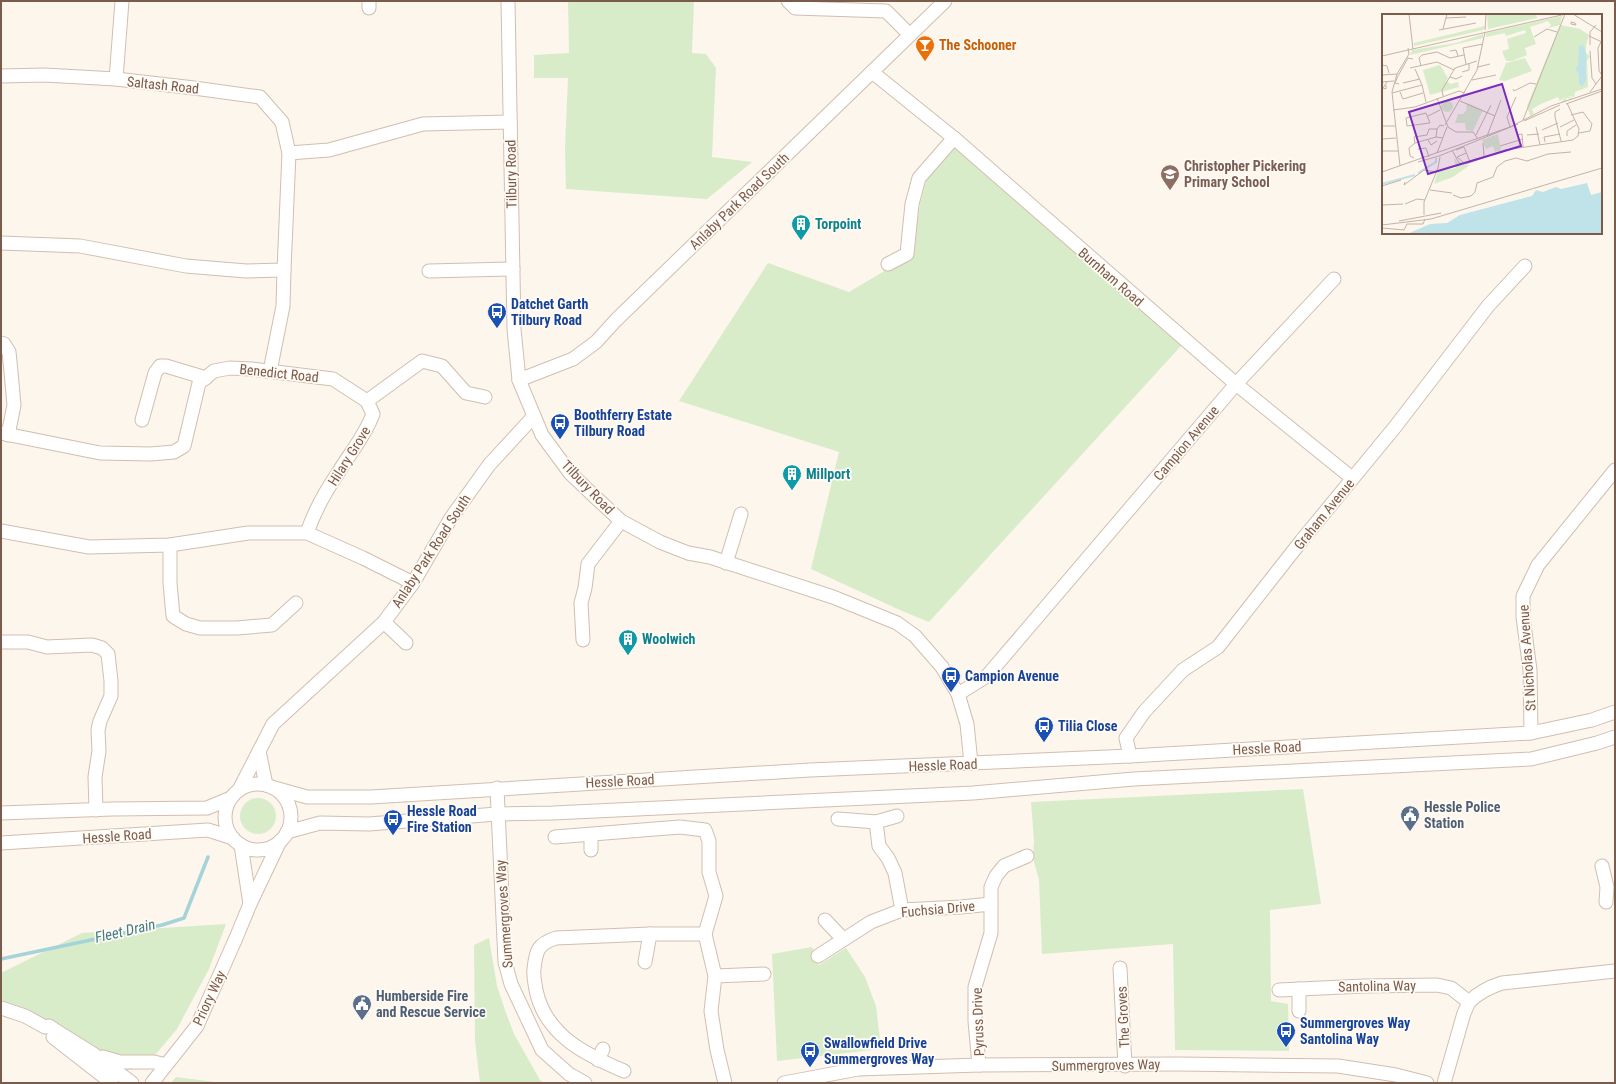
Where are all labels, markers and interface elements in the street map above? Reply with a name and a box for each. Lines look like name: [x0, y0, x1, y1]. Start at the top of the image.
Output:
inset map: [1382, 14, 1602, 234]
bar icon: The Schooner: [914, 34, 936, 62]
place label: The Schooner: [939, 37, 1017, 53]
street label: Saltash Road: [126, 73, 200, 97]
street label: Tilbury Road: [502, 139, 520, 209]
street label: Anlaby Park Road South: [686, 149, 792, 253]
place label: Christopher Pickering Primary School: [1184, 158, 1306, 190]
school or university icon: Christopher Pickering Primary School: [1159, 163, 1181, 191]
building icon: Torpoint: [790, 213, 812, 241]
place label: Torpoint: [815, 216, 861, 232]
street label: Burnham Road: [1075, 244, 1147, 310]
place label: Datchet Garth Tilbury Road: [511, 296, 588, 328]
bus stop icon: Datchet Garth Tilbury Road: [486, 301, 508, 329]
street label: Benedict Road: [239, 361, 319, 385]
street label: Campion Avenue: [1150, 402, 1222, 484]
place label: Boothferry Estate Tilbury Road: [574, 407, 672, 439]
bus stop icon: Boothferry Estate Tilbury Road: [549, 412, 571, 440]
street label: Hilary Grove: [324, 423, 374, 489]
street label: Tilbury Road: [558, 457, 618, 517]
building icon: Millport: [781, 463, 803, 491]
place label: Millport: [806, 466, 850, 482]
street label: Graham Avenue: [1291, 475, 1358, 553]
street label: Anlaby Park Road South: [388, 491, 474, 611]
street label: St Nicholas Avenue: [1515, 604, 1539, 712]
building icon: Woolwich: [617, 628, 639, 656]
place label: Woolwich: [642, 631, 696, 647]
bus stop icon: Campion Avenue: [940, 665, 962, 693]
place label: Campion Avenue: [965, 668, 1059, 684]
bus stop icon: Tilia Close: [1033, 715, 1055, 743]
place label: Tilia Close: [1058, 718, 1118, 734]
street label: Hessle Road: [1232, 738, 1302, 758]
street label: Hessle Road: [908, 756, 978, 774]
street label: Hessle Road: [585, 771, 655, 791]
place label: Hessle Police Station: [1424, 799, 1501, 831]
place label: Hessle Road Fire Station: [407, 803, 477, 835]
public building icon: Hessle Police Station: [1399, 804, 1421, 832]
bus stop icon: Hessle Road Fire Station: [382, 808, 404, 836]
street label: Hessle Road: [82, 826, 152, 846]
street label: Summergroves Way: [492, 859, 516, 969]
street label: Fuchsia Drive: [900, 898, 976, 920]
water label: Fleet Drain: [93, 915, 157, 947]
street label: Priory Way: [189, 968, 229, 1028]
street label: Santolina Way: [1338, 977, 1416, 995]
street label: The Groves: [1113, 986, 1133, 1048]
street label: Pyruss Drive: [969, 987, 987, 1057]
place label: Humberside Fire and Rescue Service: [376, 988, 486, 1020]
public building icon: Humberside Fire and Rescue Service: [351, 993, 373, 1021]
place label: Summergroves Way Santolina Way: [1300, 1015, 1411, 1047]
bus stop icon: Summergroves Way Santolina Way: [1275, 1020, 1297, 1048]
place label: Swallowfield Drive Summergroves Way: [824, 1035, 935, 1067]
bus stop icon: Swallowfield Drive Summergroves Way: [799, 1040, 821, 1068]
street label: Summergroves Way: [1052, 1056, 1161, 1074]

